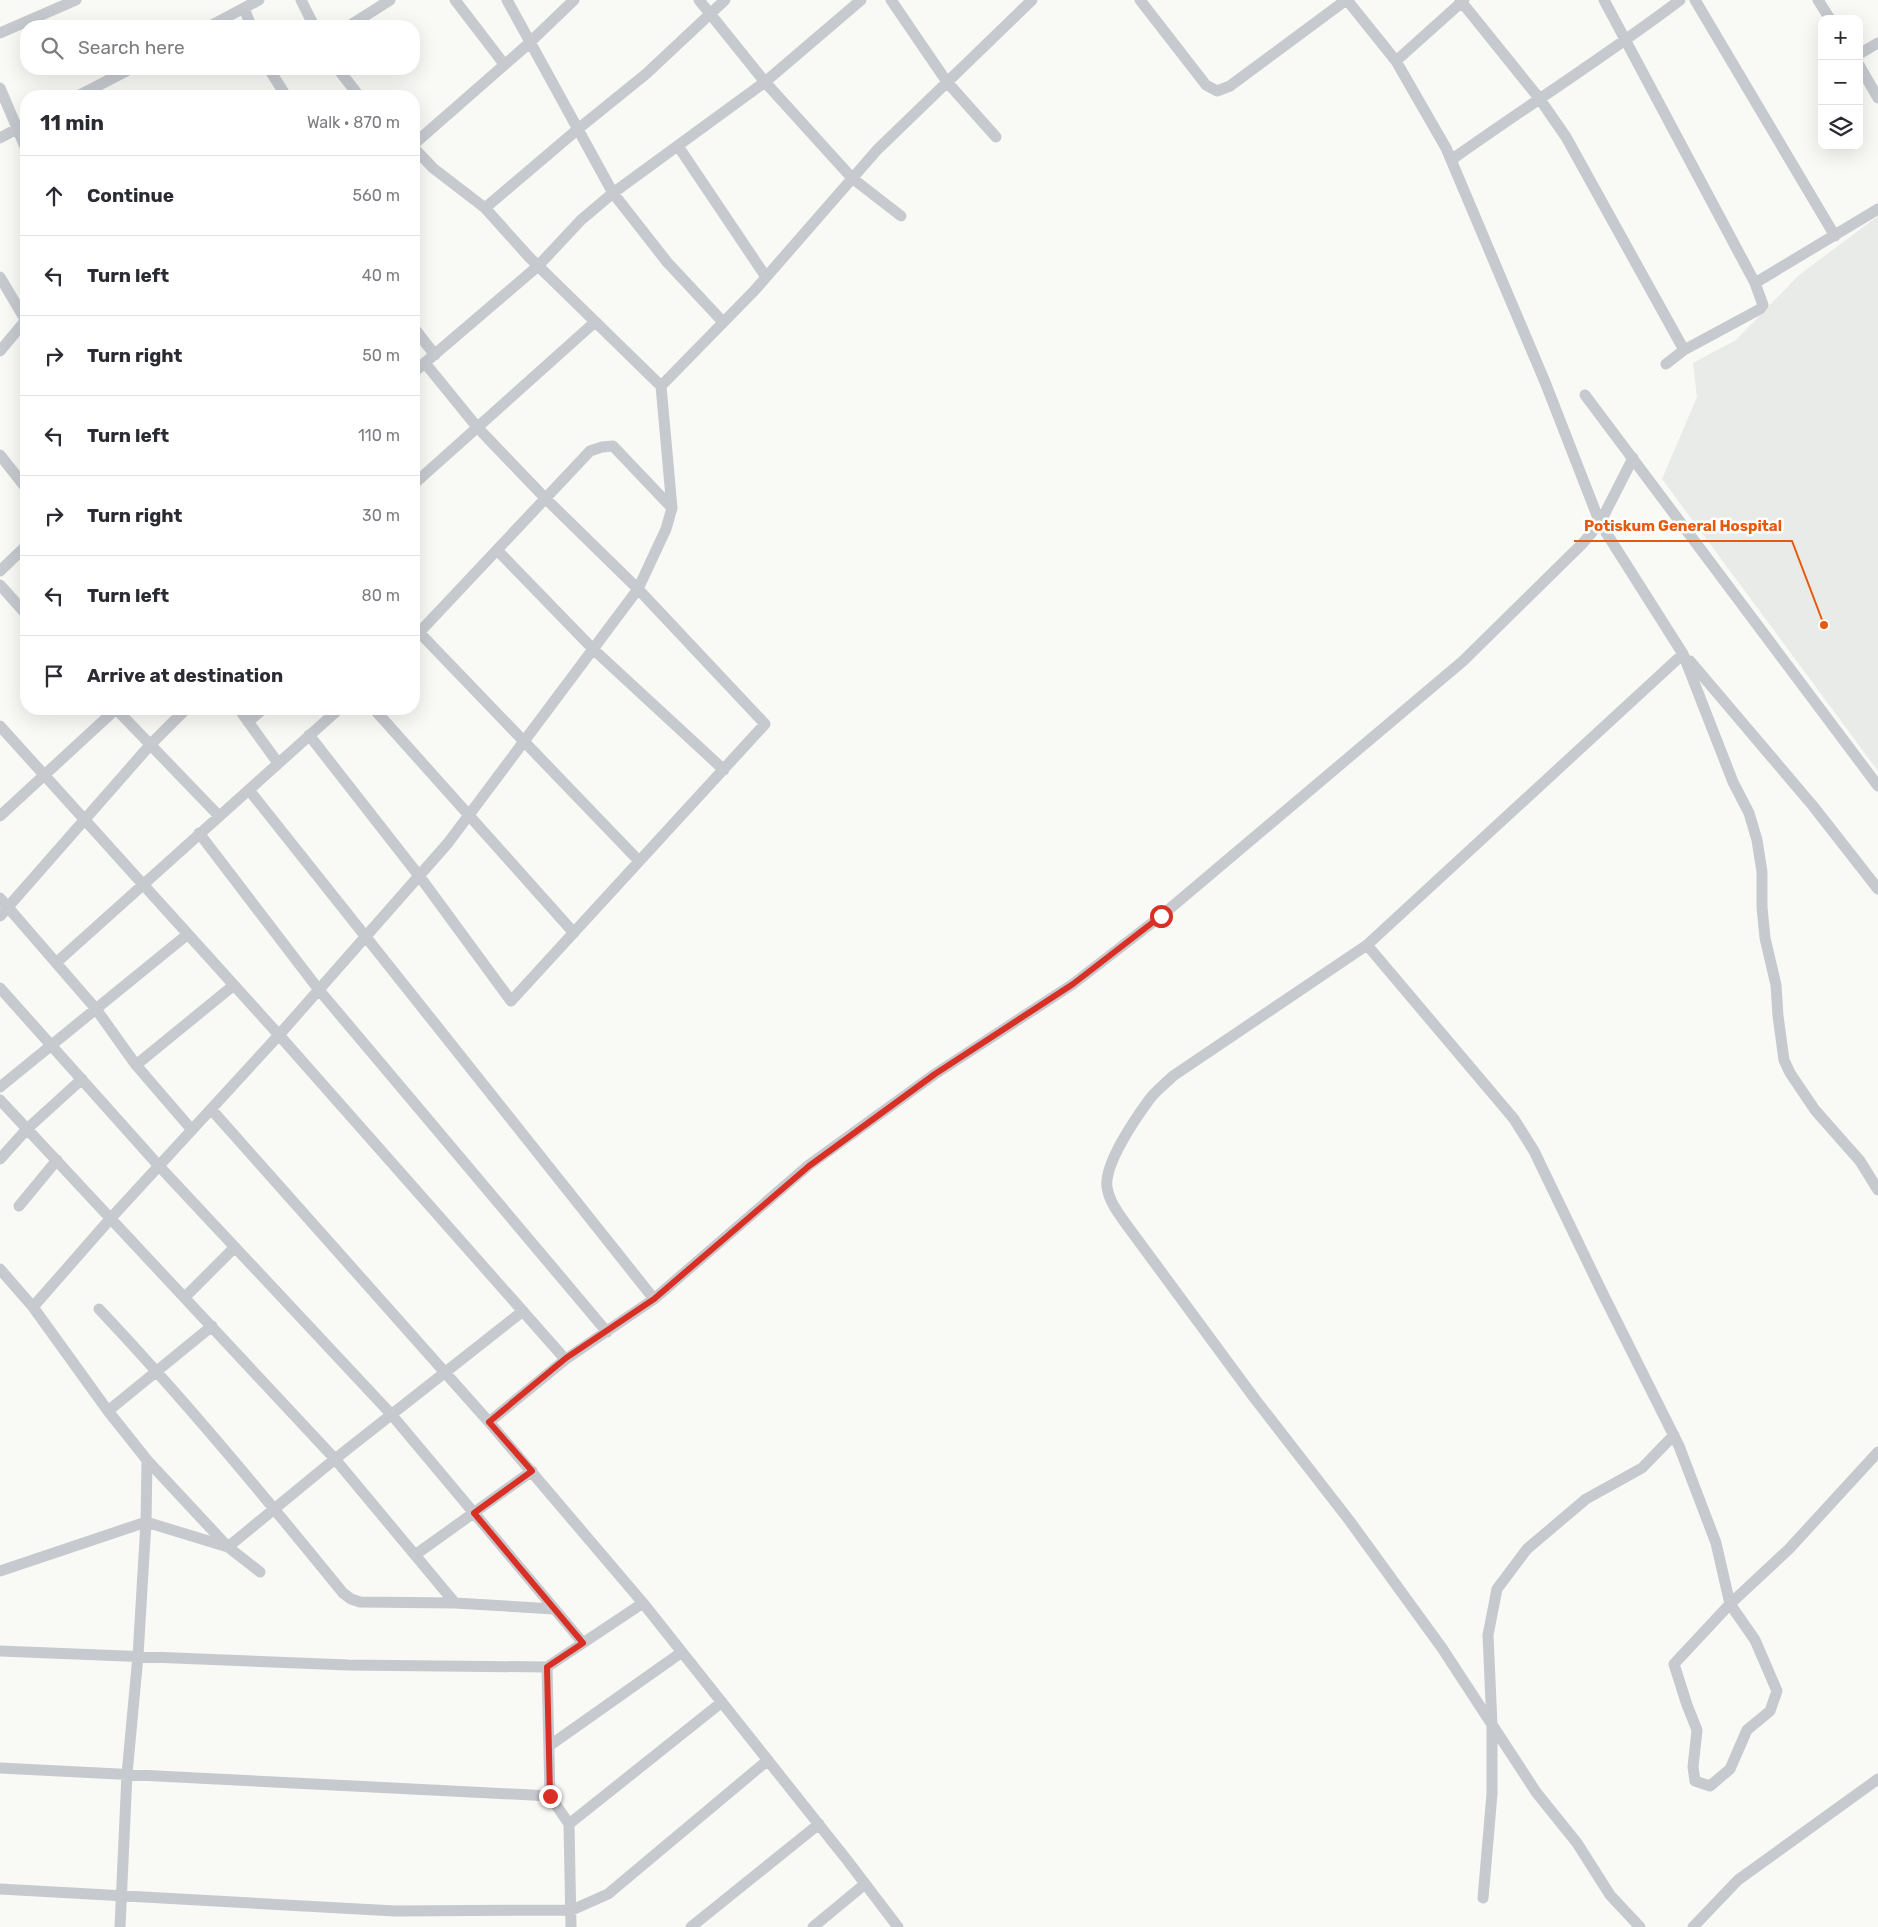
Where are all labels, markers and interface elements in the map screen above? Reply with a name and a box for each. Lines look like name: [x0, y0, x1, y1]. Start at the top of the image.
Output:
map controls: [1818, 15, 1863, 150]
button: +: [1818, 15, 1863, 60]
search box: [20, 20, 420, 75]
icon: search: [38, 34, 66, 62]
text: Search here: [78, 36, 185, 59]
button: −: [1818, 60, 1863, 105]
button: layers: [1818, 105, 1863, 150]
text: 11 min: [40, 110, 104, 135]
text: Walk · 870 m: [307, 113, 400, 132]
icon: ahead: [40, 182, 68, 210]
text: Continue: [87, 184, 174, 207]
text: 560 m: [353, 186, 400, 205]
icon: left: [40, 262, 68, 290]
text: Turn left: [87, 264, 169, 287]
text: 40 m: [362, 266, 400, 285]
icon: right: [40, 342, 68, 370]
text: Turn right: [87, 344, 182, 367]
text: 50 m: [362, 346, 400, 365]
icon: left: [40, 422, 68, 450]
text: Turn left: [87, 424, 169, 447]
text: 110 m: [358, 426, 400, 445]
icon: right: [40, 502, 68, 530]
text: Turn right: [87, 504, 182, 527]
text: 30 m: [362, 506, 400, 525]
callout: Potiskum General Hospital: [1574, 511, 1792, 541]
text: Potiskum General Hospital: [1584, 517, 1782, 535]
icon: left: [40, 582, 68, 610]
text: Turn left: [87, 584, 169, 607]
text: 80 m: [362, 586, 400, 605]
icon: arrive: [40, 662, 68, 690]
text: Arrive at destination: [87, 664, 283, 687]
route start: [1150, 905, 1173, 928]
route end: [539, 1785, 562, 1808]

